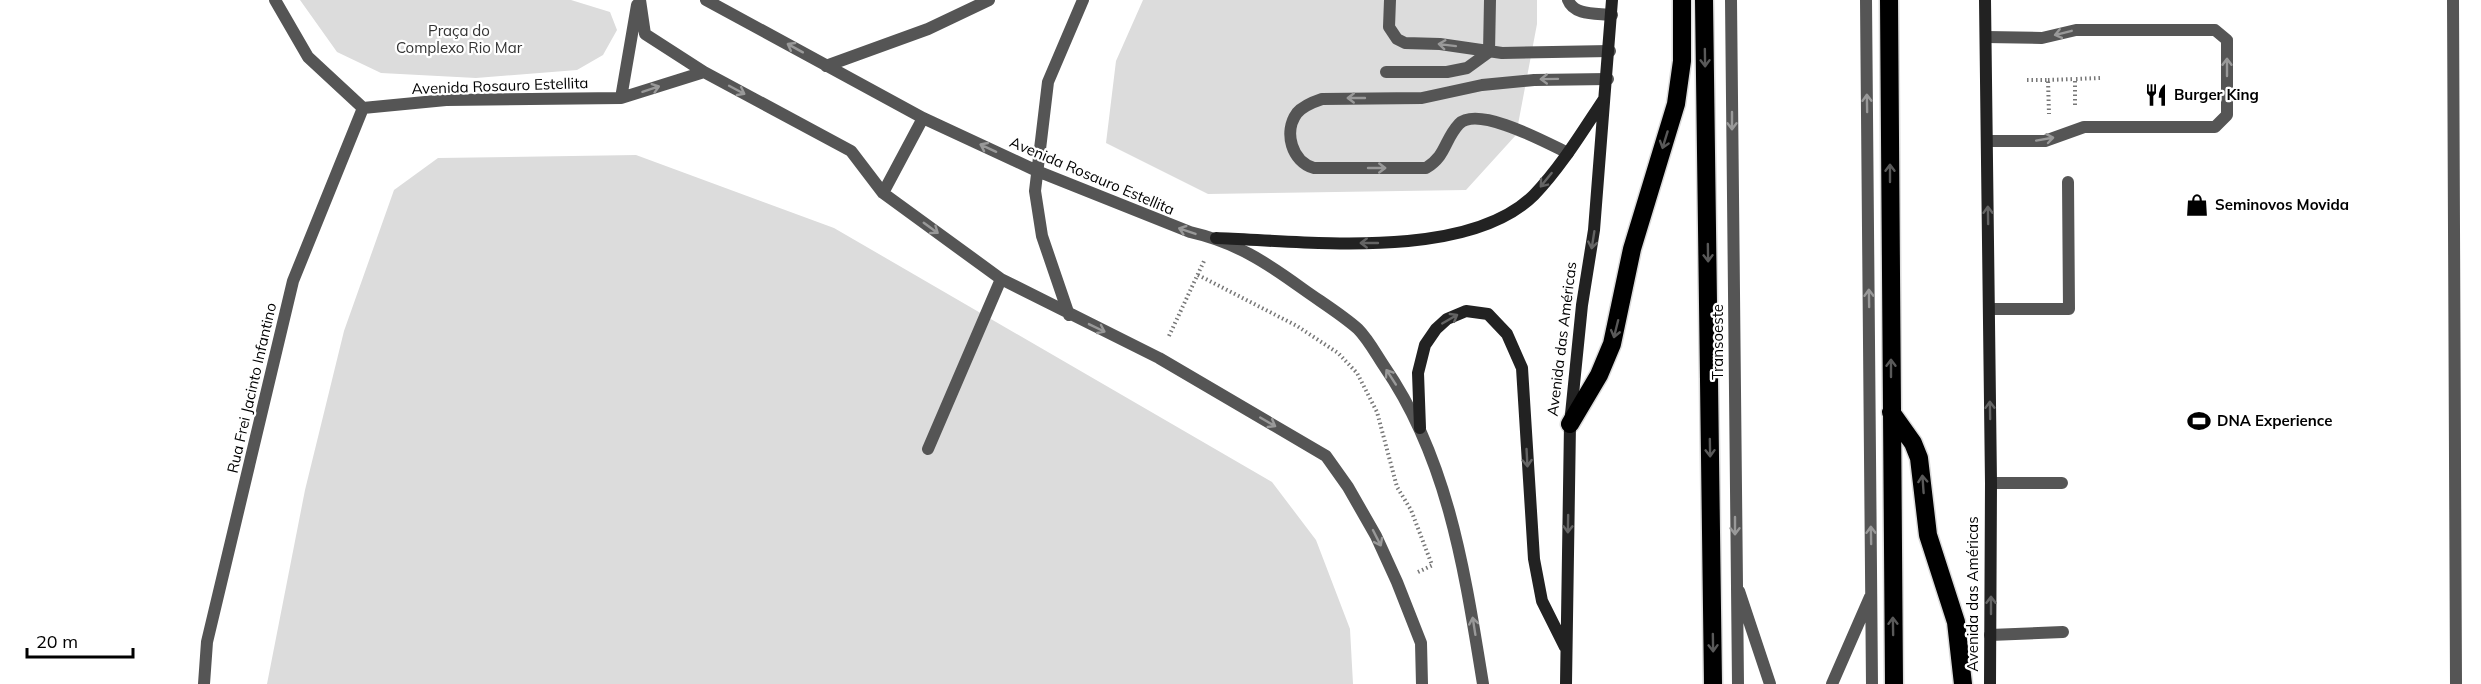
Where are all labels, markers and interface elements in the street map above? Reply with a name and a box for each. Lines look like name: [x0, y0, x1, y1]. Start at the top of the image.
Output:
park label: Praça do Complexo Rio Mar: [396, 21, 523, 57]
one-way arrow: [2054, 27, 2073, 39]
one-way arrow: [1438, 39, 1458, 50]
one-way arrow: [787, 42, 804, 54]
one-way arrow: [1699, 48, 1711, 68]
one-way arrow: [2221, 57, 2233, 77]
street label: Avenida Rosauro Estellita: [411, 73, 589, 98]
one-way arrow: [1540, 74, 1560, 85]
restaurant icon: Burger King: [2143, 82, 2169, 108]
one-way arrow: [641, 83, 660, 94]
one-way arrow: [728, 84, 745, 96]
place label: Burger King: [2174, 85, 2259, 104]
one-way arrow: [1347, 92, 1367, 104]
one-way arrow: [1861, 93, 1873, 113]
one-way arrow: [1726, 111, 1738, 131]
one-way arrow: [1659, 130, 1670, 149]
street label: Avenida Rosauro Estellita: [1007, 132, 1177, 219]
one-way arrow: [2035, 133, 2054, 144]
one-way arrow: [979, 142, 997, 153]
one-way arrow: [1367, 162, 1387, 174]
one-way arrow: [1884, 163, 1896, 183]
one-way arrow: [1539, 172, 1553, 187]
shop icon: Seminovos Movida: [2184, 192, 2210, 218]
place label: Seminovos Movida: [2215, 195, 2349, 214]
one-way arrow: [1982, 205, 1993, 225]
one-way arrow: [922, 221, 938, 234]
one-way arrow: [1178, 224, 1197, 235]
one-way arrow: [1587, 230, 1598, 250]
one-way arrow: [1359, 237, 1379, 249]
one-way arrow: [1702, 243, 1714, 263]
street label: Avenida das Américas: [1543, 261, 1580, 417]
one-way arrow: [1863, 288, 1875, 308]
street label: Rua Frei Jacinto Infantino: [223, 301, 280, 475]
street label: Transoeste: [1708, 304, 1727, 380]
one-way arrow: [1441, 313, 1458, 325]
one-way arrow: [1609, 319, 1621, 338]
one-way arrow: [1087, 323, 1105, 335]
one-way arrow: [1885, 358, 1897, 378]
one-way arrow: [1385, 369, 1398, 386]
one-way arrow: [1984, 400, 1996, 420]
sports icon: DNA Experience: [2186, 408, 2212, 434]
place label: DNA Experience: [2217, 411, 2333, 430]
one-way arrow: [1259, 416, 1276, 428]
one-way arrow: [1704, 438, 1716, 458]
one-way arrow: [1522, 448, 1533, 468]
one-way arrow: [1917, 474, 1928, 494]
one-way arrow: [1563, 514, 1574, 534]
one-way arrow: [1729, 516, 1741, 536]
street label: Avenida das Américas: [1963, 516, 1982, 672]
one-way arrow: [1865, 525, 1877, 545]
one-way arrow: [1371, 529, 1383, 547]
one-way arrow: [1985, 595, 1997, 615]
one-way arrow: [1888, 616, 1899, 636]
one-way arrow: [1468, 617, 1479, 637]
scale bar: [27, 621, 134, 659]
text: 20 m: [36, 630, 78, 653]
one-way arrow: [1707, 633, 1719, 653]

